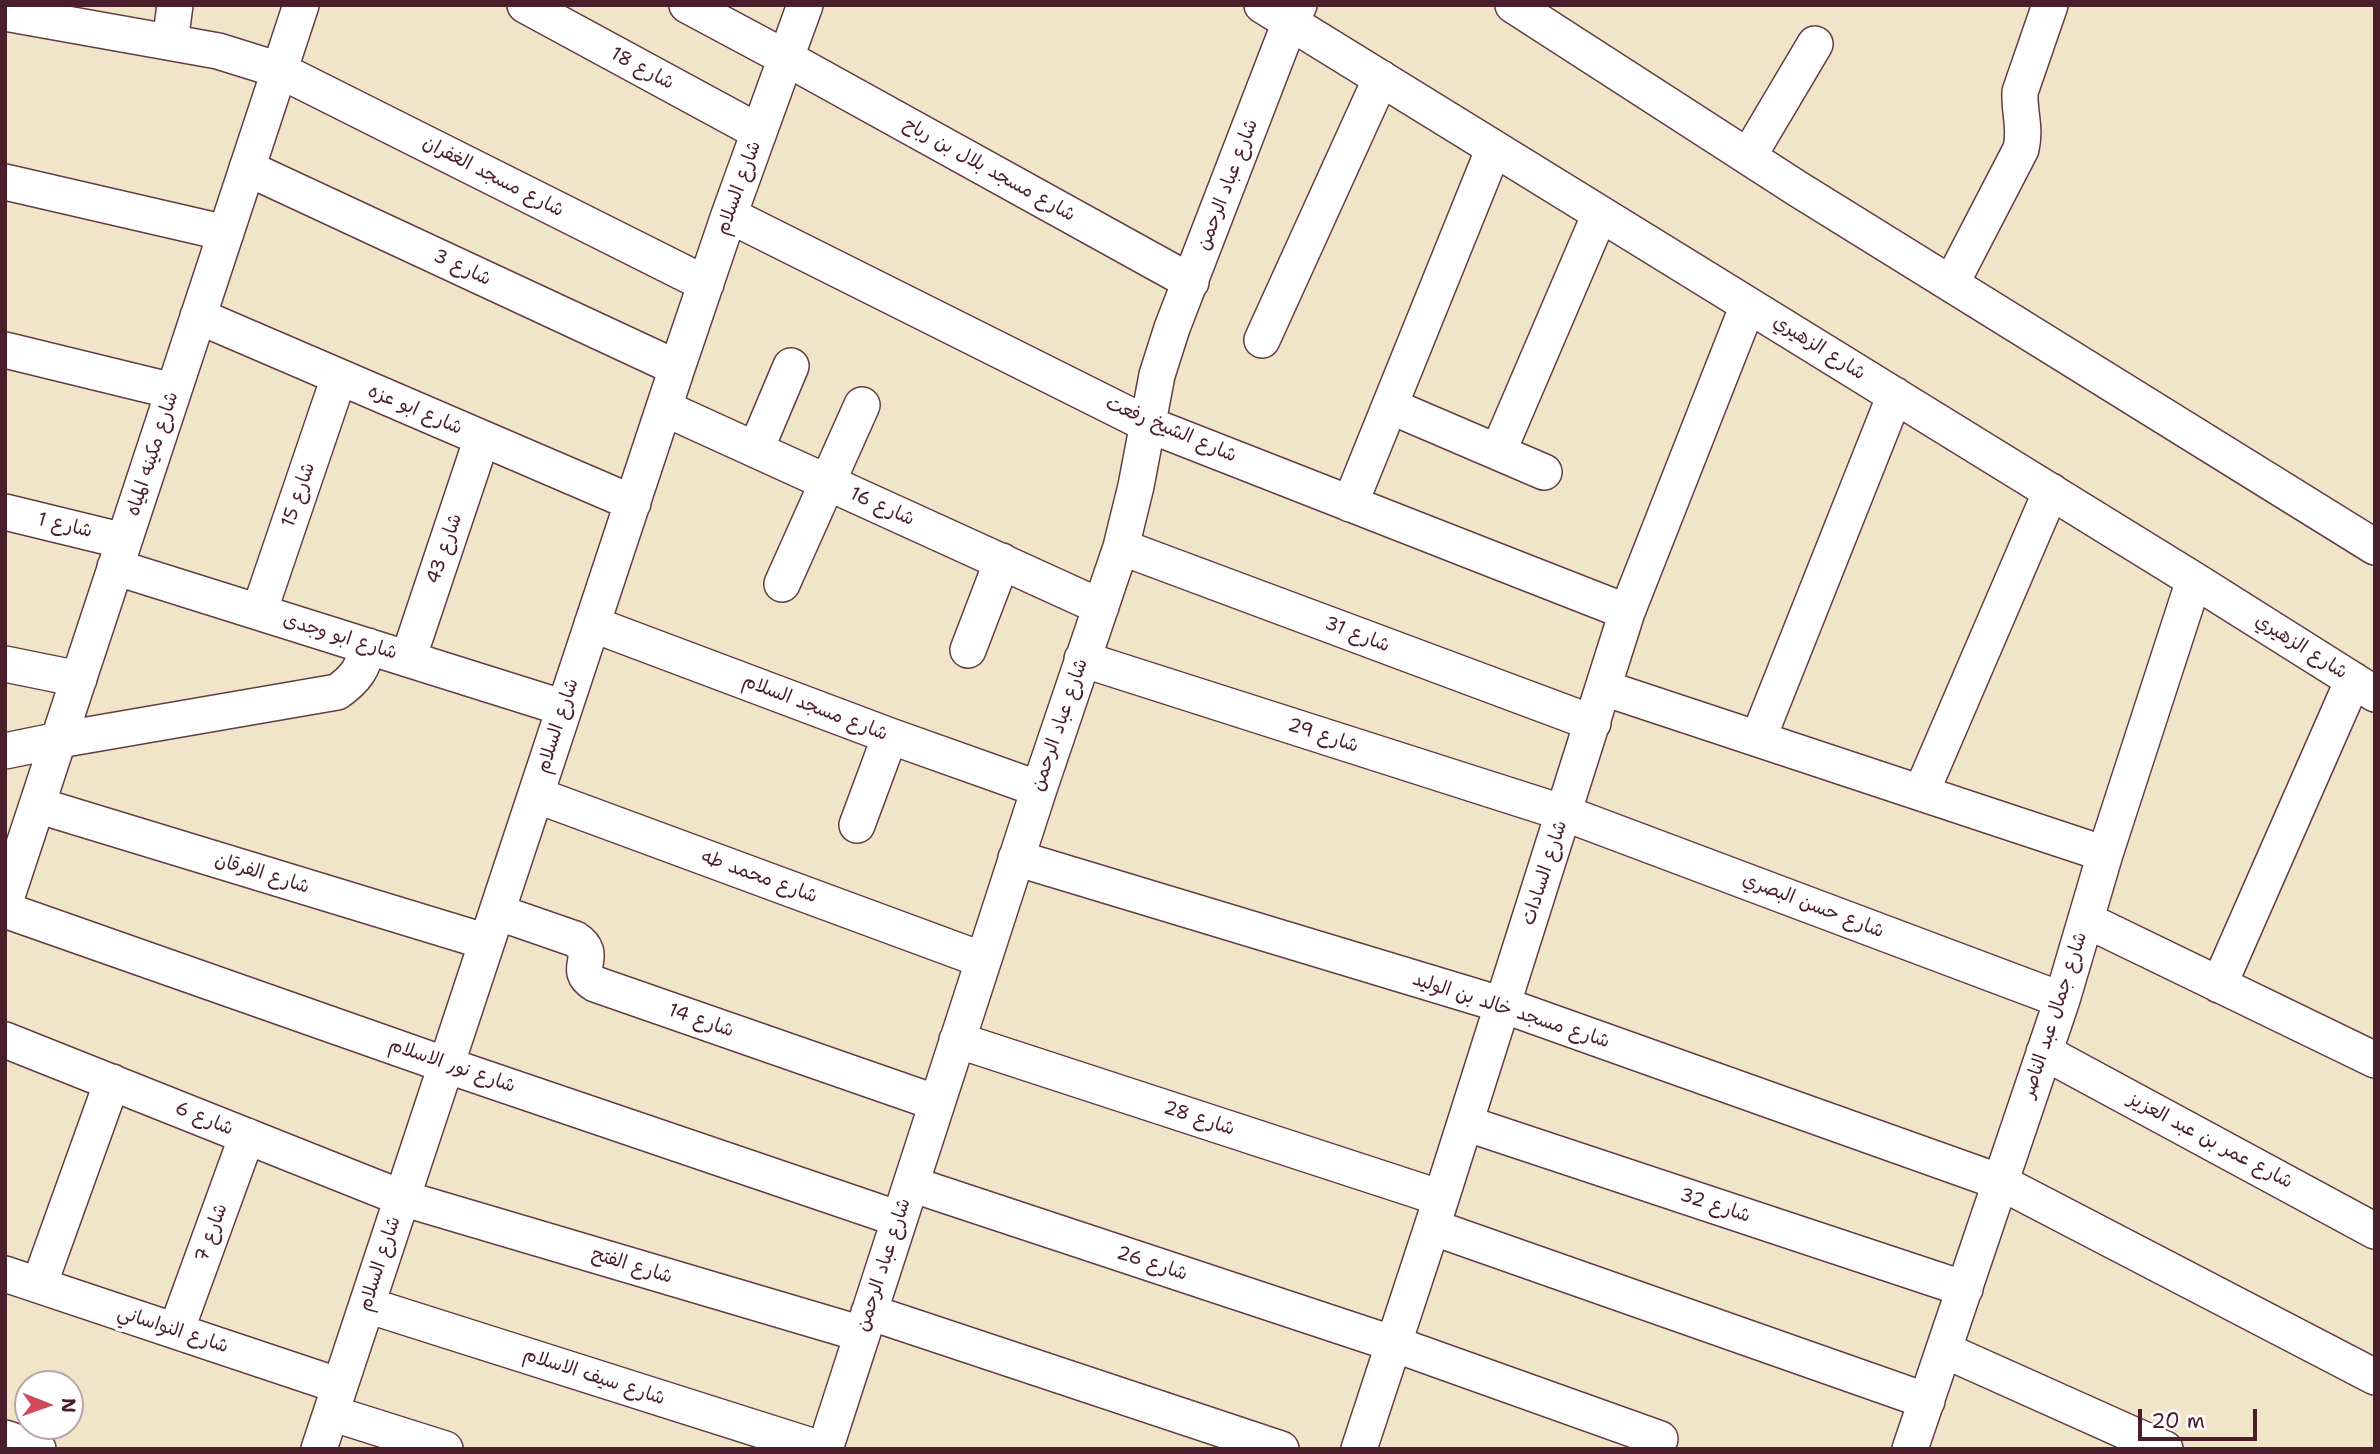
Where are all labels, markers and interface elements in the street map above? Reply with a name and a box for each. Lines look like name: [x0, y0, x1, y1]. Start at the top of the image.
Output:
street label: شارع 18: [606, 43, 678, 95]
street label: شارع مسجد بلال بن رباح: [899, 113, 1079, 227]
street label: شارع عباد الرحمن: [1193, 116, 1263, 254]
street label: شارع مسجد الغفران: [419, 132, 567, 222]
street label: شارع السلام: [711, 138, 767, 238]
street label: شارع 3: [430, 245, 494, 291]
street label: شارع الزهيري: [1769, 311, 1869, 385]
street label: شارع ابو عزه: [364, 380, 466, 440]
street label: شارع مكينه المياه: [122, 389, 184, 519]
street label: شارع الشيخ رفعت: [1102, 392, 1240, 468]
street label: شارع 15: [277, 460, 321, 530]
street label: شارع 16: [846, 483, 918, 531]
street label: شارع 1: [35, 509, 95, 543]
street label: شارع 43: [422, 511, 468, 587]
street label: شارع ابو وجدى: [280, 609, 400, 665]
street label: شارع الزهيري: [2251, 610, 2351, 684]
street label: شارع 31: [1321, 612, 1393, 658]
street label: شارع عباد الرحمن: [1027, 656, 1093, 794]
street label: شارع مسجد السلام: [739, 670, 891, 746]
street label: شارع السلام: [532, 676, 584, 776]
street label: شارع 29: [1285, 714, 1361, 758]
street label: شارع السادات: [1517, 818, 1573, 928]
street label: شارع محمد طه: [698, 845, 820, 909]
street label: شارع الفرقان: [212, 849, 312, 899]
street label: شارع حسن البصري: [1739, 869, 1887, 943]
street label: شارع جمال عبد الناصر: [2017, 929, 2093, 1101]
street label: شارع مسجد خالد بن الوليد: [1409, 968, 1613, 1054]
street label: شارع 14: [665, 999, 737, 1043]
street label: شارع نور الاسلام: [386, 1034, 518, 1098]
street label: شارع عمر بن عبد العزيز: [2124, 1088, 2296, 1194]
street label: شارع 6: [171, 1097, 237, 1141]
street label: شارع 28: [1160, 1097, 1238, 1141]
street label: شارع 32: [1677, 1184, 1753, 1228]
street label: شارع عباد الرحمن: [852, 1196, 916, 1334]
street label: شارع 7: [191, 1200, 233, 1266]
street label: شارع السلام: [354, 1214, 406, 1314]
street label: شارع 26: [1114, 1242, 1190, 1286]
street label: شارع الفتح: [589, 1243, 675, 1289]
street label: شارع النواساني: [115, 1301, 231, 1359]
street label: شارع سيف الاسلام: [520, 1343, 668, 1411]
north arrow: [14, 1370, 84, 1440]
scale bar: [2142, 1394, 2261, 1438]
text: N: [56, 1398, 81, 1413]
text: 20 m: [2151, 1407, 2205, 1435]

